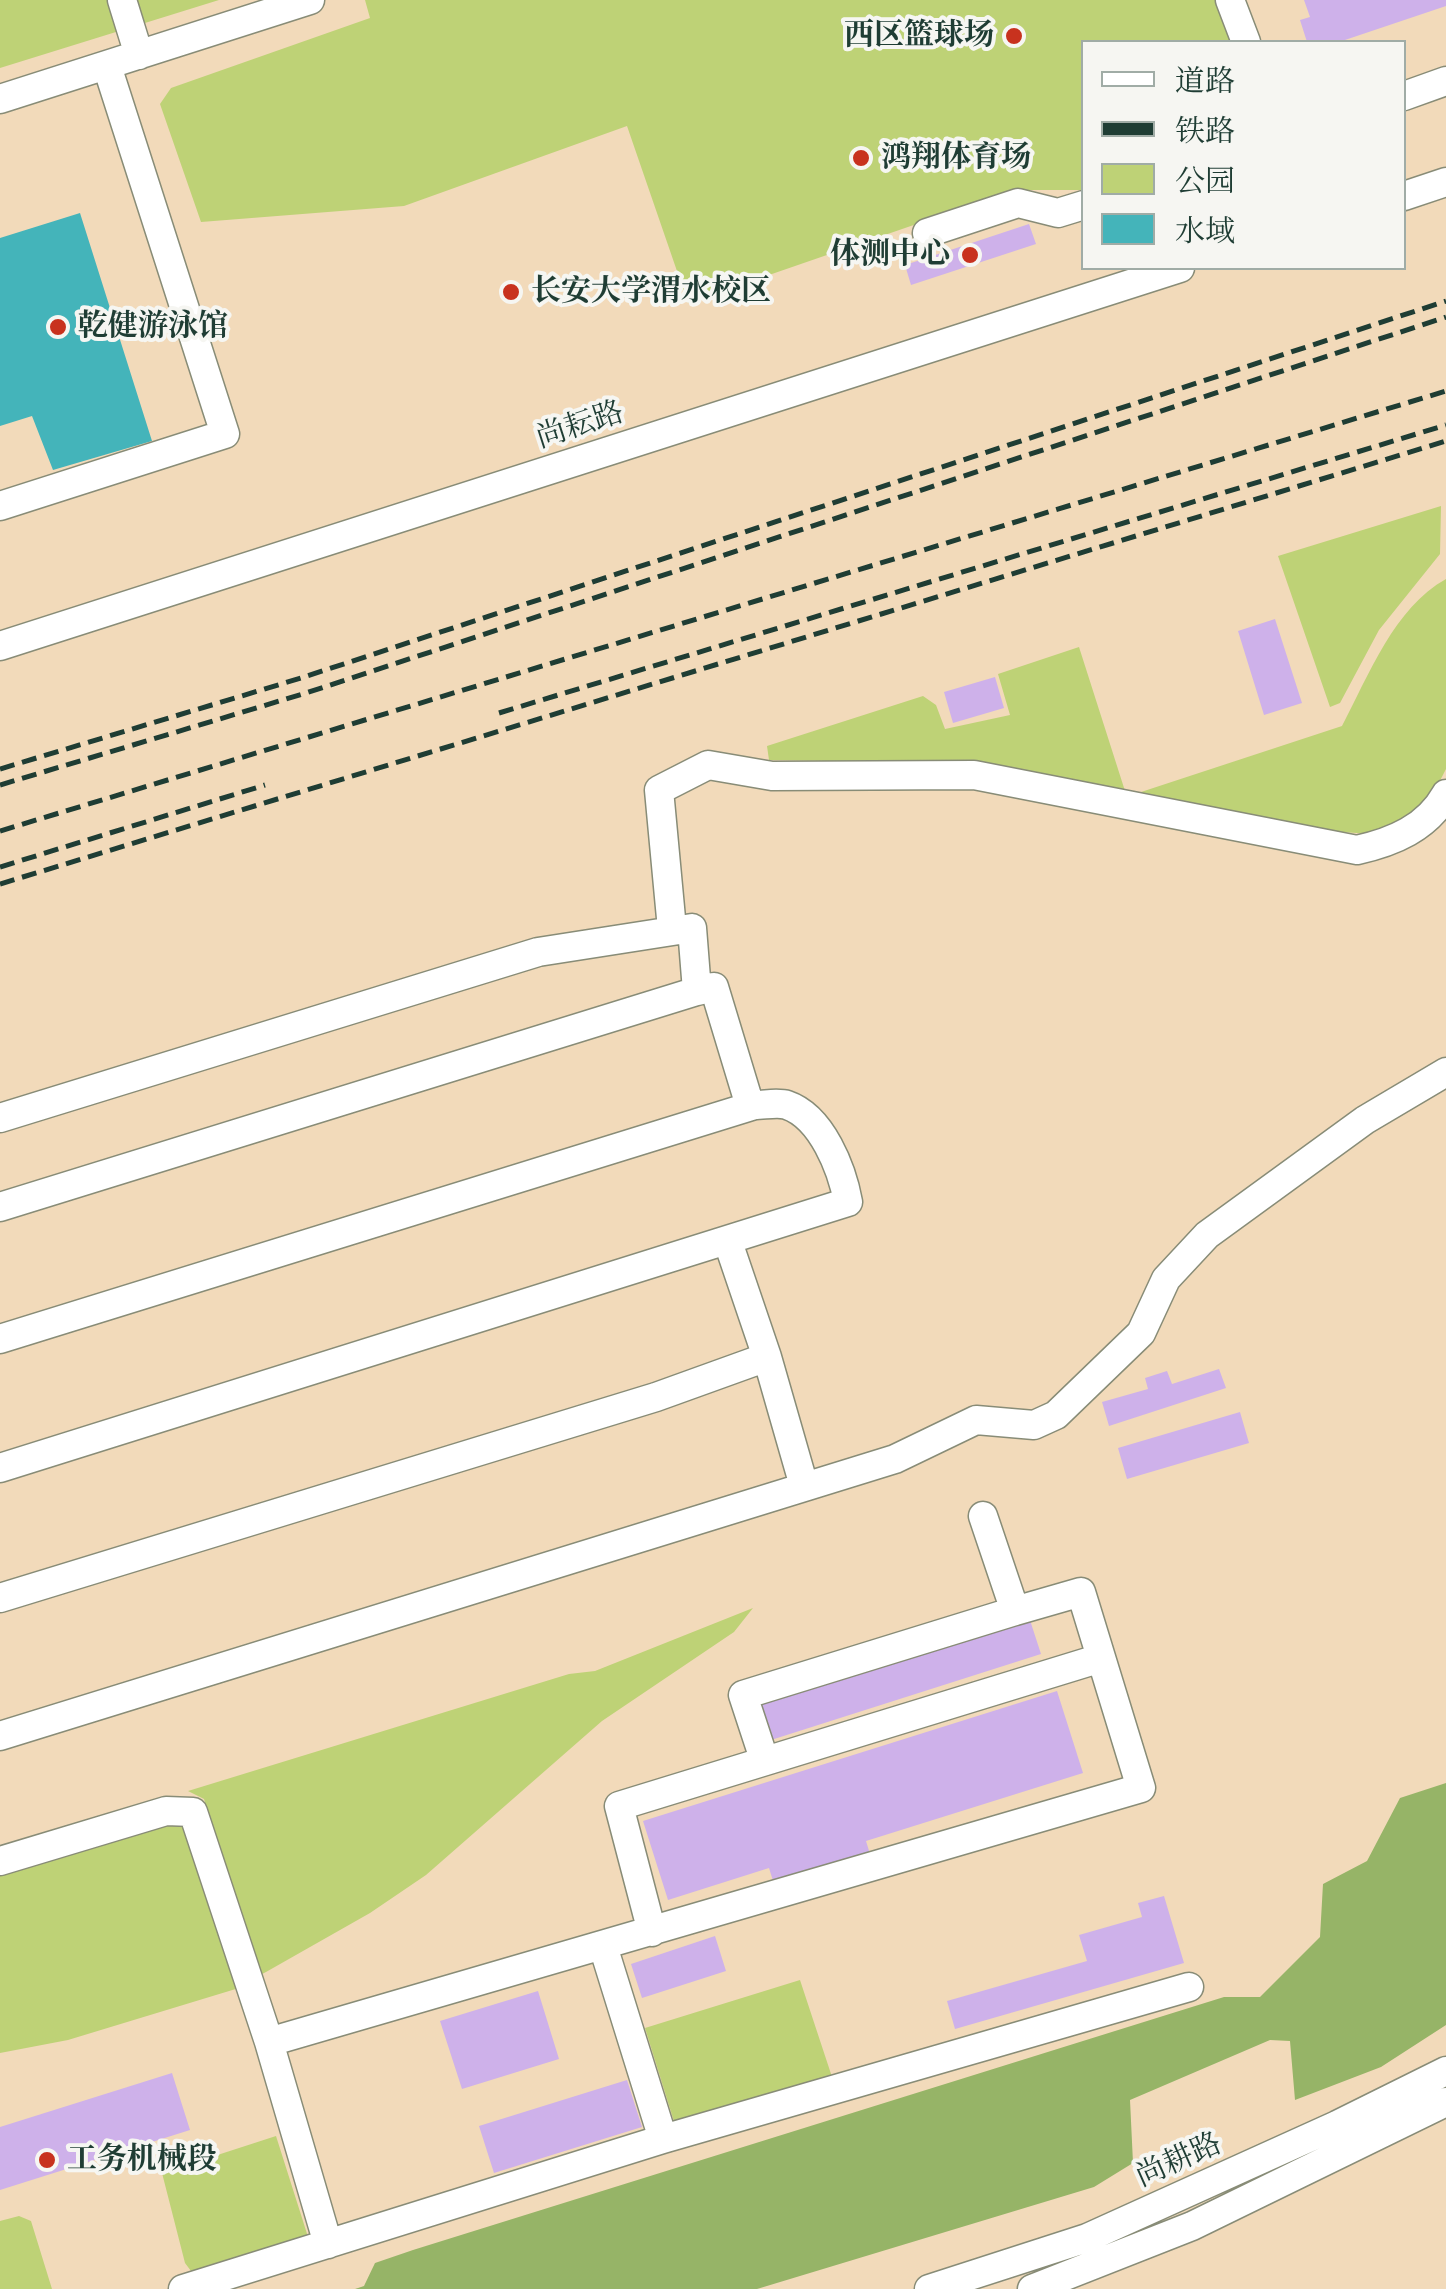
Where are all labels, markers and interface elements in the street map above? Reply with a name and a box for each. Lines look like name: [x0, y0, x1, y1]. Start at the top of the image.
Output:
place label: 西区篮球场: [844, 18, 994, 54]
marker: 西区篮球场: [1003, 25, 1025, 47]
legend: [1081, 40, 1406, 270]
text: 道路: [1175, 68, 1235, 98]
text: 铁路: [1175, 118, 1235, 148]
place label: 鸿翔体育场: [881, 140, 1031, 176]
marker: 鸿翔体育场: [850, 147, 872, 169]
text: 公园: [1175, 168, 1235, 198]
text: 水域: [1175, 218, 1235, 248]
place label: 体测中心: [830, 237, 950, 273]
marker: 体测中心: [959, 244, 981, 266]
place label: 长安大学渭水校区: [531, 274, 771, 310]
marker: 长安大学渭水校区: [500, 281, 522, 303]
place label: 乾健游泳馆: [78, 309, 228, 345]
marker: 乾健游泳馆: [47, 316, 69, 338]
street label: 尚耘路: [532, 395, 628, 457]
street label: 尚耕路: [1131, 2126, 1227, 2196]
place label: 工务机械段: [67, 2142, 217, 2178]
marker: 工务机械段: [36, 2149, 58, 2171]

